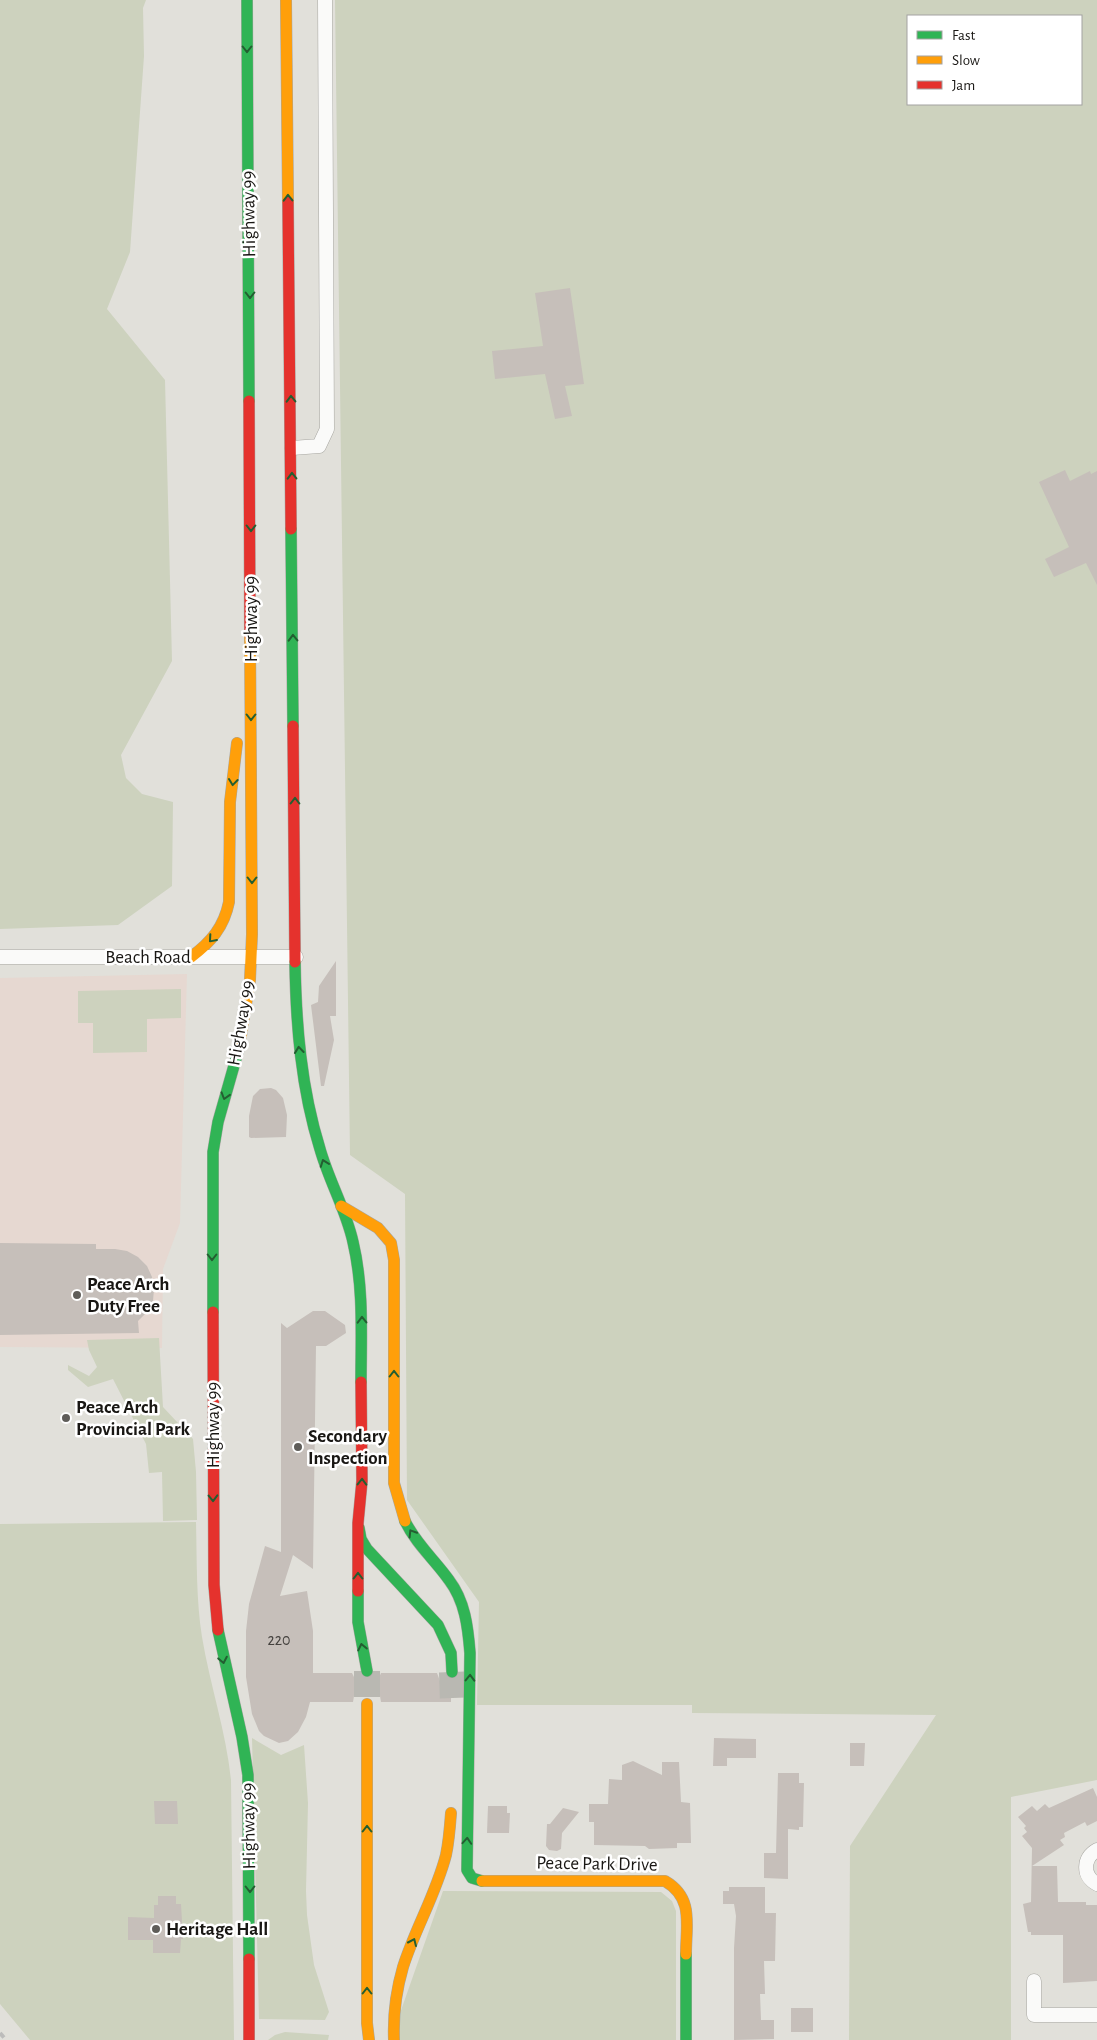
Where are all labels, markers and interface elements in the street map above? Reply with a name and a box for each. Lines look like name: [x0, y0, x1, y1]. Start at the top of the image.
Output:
legend: [907, 15, 1082, 105]
text: Fast: [952, 28, 976, 43]
one-way arrow: [242, 45, 252, 53]
text: Slow: [952, 53, 980, 68]
text: Jam: [952, 78, 975, 93]
street label: Highway 99: [239, 171, 259, 257]
one-way arrow: [283, 193, 294, 201]
one-way arrow: [244, 292, 255, 300]
one-way arrow: [286, 395, 296, 403]
one-way arrow: [287, 471, 297, 479]
one-way arrow: [246, 524, 256, 532]
street label: Highway 99: [242, 576, 261, 662]
one-way arrow: [288, 634, 298, 642]
one-way arrow: [246, 714, 256, 721]
one-way arrow: [228, 778, 239, 786]
one-way arrow: [290, 796, 300, 804]
one-way arrow: [247, 876, 257, 884]
one-way arrow: [209, 934, 218, 943]
street label: Beach Road: [105, 948, 191, 967]
street label: Highway 99: [224, 979, 258, 1067]
one-way arrow: [294, 1046, 305, 1054]
one-way arrow: [221, 1091, 231, 1099]
one-way arrow: [320, 1159, 330, 1168]
one-way arrow: [207, 1253, 217, 1261]
place label: Peace Arch Duty Free: [87, 1275, 169, 1316]
marker: Peace Arch Duty Free: [71, 1289, 83, 1301]
one-way arrow: [357, 1315, 367, 1323]
one-way arrow: [389, 1370, 399, 1378]
street label: Highway 99: [204, 1382, 223, 1468]
place label: Peace Arch Provincial Park: [76, 1398, 190, 1439]
marker: Peace Arch Provincial Park: [60, 1412, 72, 1424]
place label: Secondary Inspection: [308, 1427, 388, 1468]
marker: Secondary Inspection: [292, 1441, 304, 1453]
one-way arrow: [357, 1478, 367, 1486]
one-way arrow: [208, 1494, 218, 1502]
one-way arrow: [409, 1530, 419, 1539]
one-way arrow: [353, 1572, 363, 1580]
house number: 220: [267, 1632, 291, 1648]
one-way arrow: [357, 1642, 368, 1651]
one-way arrow: [218, 1655, 228, 1664]
one-way arrow: [465, 1674, 475, 1682]
street label: Highway 99: [239, 1783, 259, 1869]
one-way arrow: [362, 1825, 372, 1832]
one-way arrow: [462, 1837, 473, 1845]
street label: Peace Park Drive: [536, 1853, 658, 1875]
one-way arrow: [244, 1886, 255, 1894]
place label: Heritage Hall: [166, 1920, 268, 1939]
marker: Heritage Hall: [150, 1923, 162, 1935]
one-way arrow: [406, 1938, 417, 1947]
one-way arrow: [362, 1987, 372, 1995]

